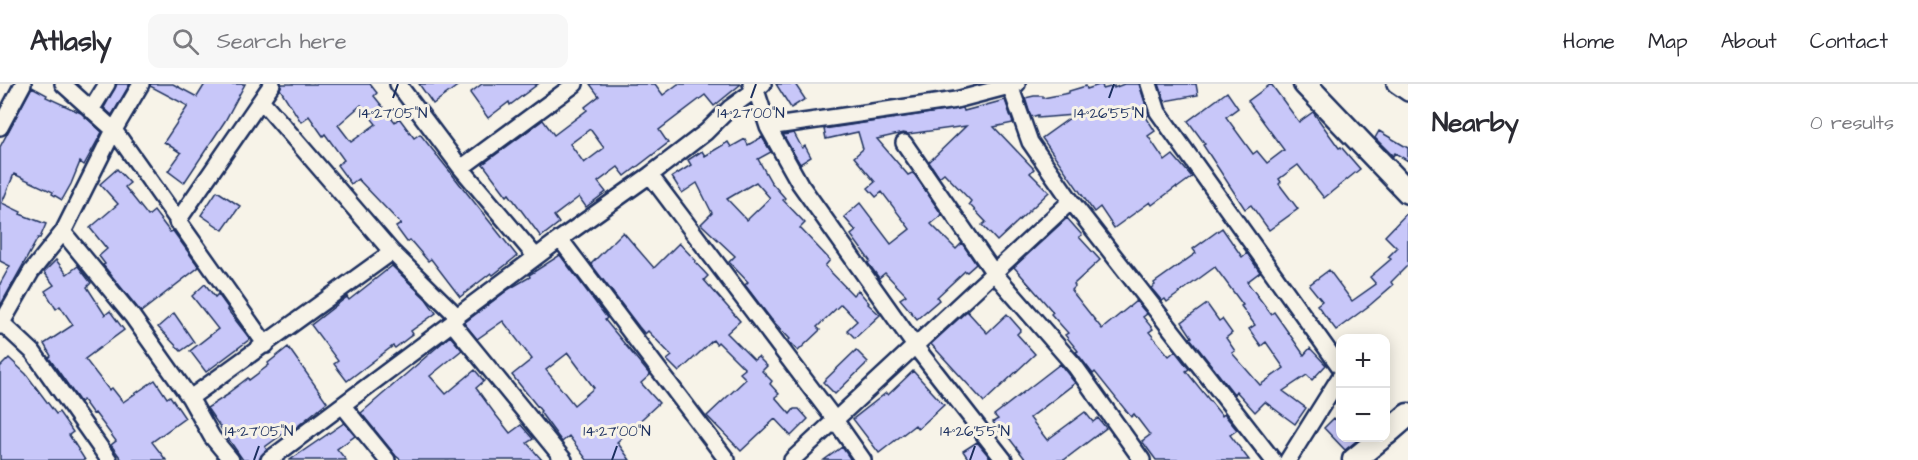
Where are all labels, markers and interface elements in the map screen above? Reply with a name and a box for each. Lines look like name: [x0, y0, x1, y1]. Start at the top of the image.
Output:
search box: [148, 14, 568, 68]
text: Atlasly: [30, 22, 112, 61]
icon: search: [169, 25, 202, 58]
text: Search here: [217, 26, 347, 57]
text: Home: [1563, 27, 1615, 56]
text: Map: [1648, 27, 1688, 56]
text: About: [1721, 27, 1777, 56]
text: Contact: [1810, 27, 1888, 56]
text: 14°27'05"N: [359, 103, 427, 124]
text: 14°27'00"N: [717, 103, 785, 124]
text: 14°26'55"N: [1074, 103, 1144, 124]
text: Nearby: [1432, 105, 1519, 141]
text: 0 results: [1810, 109, 1894, 137]
map controls: [1336, 334, 1390, 442]
button: +: [1336, 334, 1390, 388]
button: −: [1336, 388, 1390, 442]
text: 14°27'05"N: [225, 421, 293, 442]
text: 14°27'00"N: [583, 421, 651, 442]
text: 14°26'55"N: [940, 421, 1010, 442]

